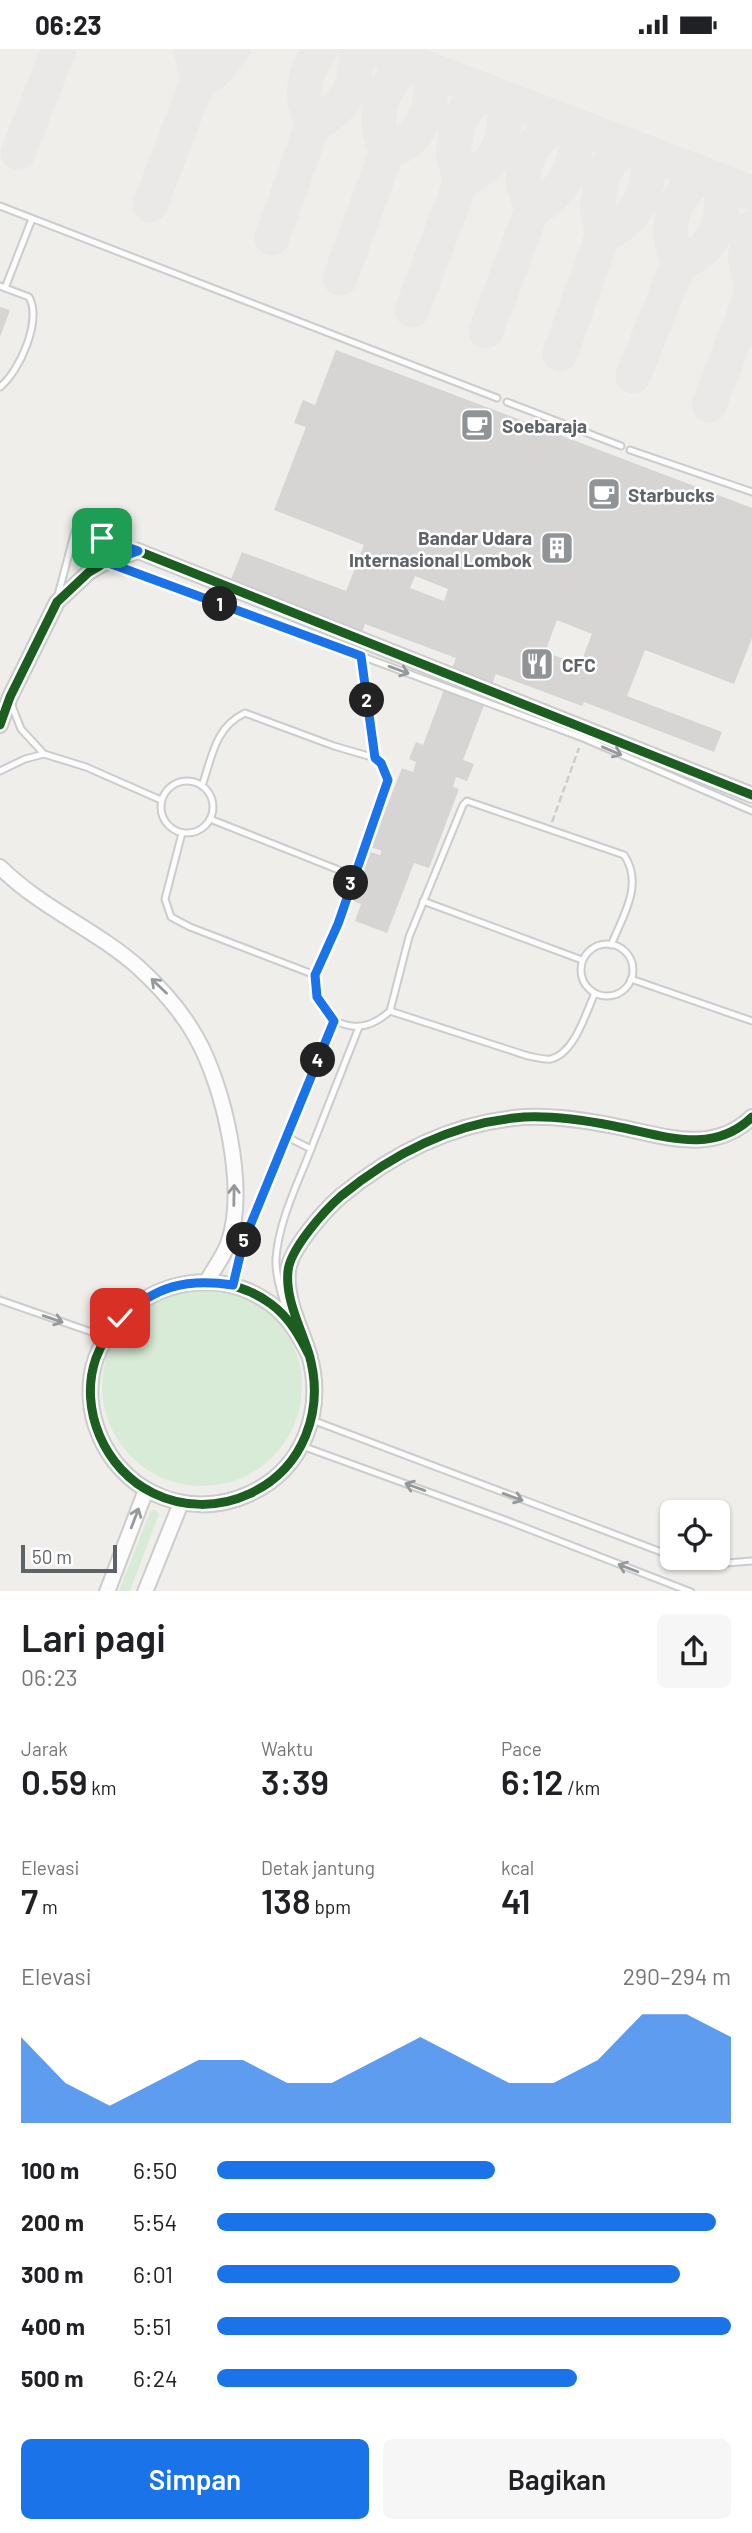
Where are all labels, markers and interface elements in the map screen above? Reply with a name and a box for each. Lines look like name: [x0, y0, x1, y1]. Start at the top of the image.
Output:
text: 06:23: [35, 9, 101, 40]
cafe icon: Soebaraja: [458, 406, 496, 444]
place label: Soebaraja: [502, 414, 587, 437]
cafe icon: Starbucks: [585, 475, 623, 513]
place label: Starbucks: [628, 483, 715, 506]
pin: [72, 508, 132, 568]
icon: arrive: [83, 519, 121, 557]
place label: Bandar Udara Internasional Lombok: [349, 526, 532, 571]
building icon: Bandar Udara Internasional Lombok: [538, 529, 576, 567]
pin: 1: [202, 587, 238, 621]
text: 1: [216, 592, 223, 615]
restaurant icon: CFC: [518, 645, 556, 683]
place label: CFC: [562, 653, 596, 676]
one-way arrow: [388, 665, 410, 677]
pin: 2: [350, 683, 384, 717]
text: 2: [361, 688, 372, 711]
one-way arrow: [601, 745, 622, 758]
pin: 3: [334, 865, 368, 901]
text: 3: [345, 871, 356, 894]
one-way arrow: [150, 978, 167, 995]
pin: 4: [300, 1042, 336, 1077]
text: 4: [312, 1048, 323, 1071]
one-way arrow: [227, 1184, 241, 1207]
pin: 5: [226, 1223, 262, 1257]
text: 5: [238, 1228, 249, 1251]
pin: [90, 1288, 150, 1348]
icon: check: [101, 1299, 139, 1337]
one-way arrow: [41, 1314, 63, 1326]
one-way arrow: [404, 1480, 426, 1492]
one-way arrow: [502, 1491, 524, 1504]
map controls: [660, 1500, 730, 1570]
button: locate: [660, 1500, 730, 1570]
one-way arrow: [130, 1507, 142, 1529]
scale bar: [21, 1542, 117, 1574]
text: 50 m: [32, 1545, 72, 1568]
one-way arrow: [617, 1560, 639, 1573]
text: Lari pagi: [21, 1614, 166, 1660]
button: share: [657, 1614, 731, 1688]
text: 06:23: [21, 1663, 78, 1691]
text: Jarak: [21, 1737, 68, 1760]
text: Waktu: [261, 1737, 313, 1760]
text: Pace: [501, 1737, 542, 1760]
text: 0.59: [21, 1760, 87, 1802]
text: 3:39: [261, 1760, 329, 1802]
text: 6:12: [501, 1760, 564, 1802]
text: km: [87, 1776, 116, 1799]
text: /km: [564, 1776, 600, 1799]
text: Elevasi: [21, 1856, 79, 1879]
text: Detak jantung: [261, 1856, 375, 1879]
text: kcal: [501, 1856, 534, 1879]
text: 7: [21, 1879, 38, 1921]
text: 138: [261, 1879, 311, 1921]
text: 41: [501, 1879, 531, 1921]
text: m: [38, 1895, 58, 1918]
text: bpm: [311, 1895, 351, 1918]
text: Elevasi: [21, 1962, 92, 1990]
text: 290–294 m: [623, 1962, 731, 1990]
text: 100 m: [21, 2156, 79, 2184]
text: 6:50: [133, 2156, 177, 2184]
text: 200 m: [21, 2208, 84, 2236]
text: 5:54: [133, 2208, 177, 2236]
text: 300 m: [21, 2260, 83, 2288]
text: 6:01: [133, 2260, 173, 2288]
text: 400 m: [21, 2312, 85, 2340]
text: 5:51: [133, 2312, 172, 2340]
text: 500 m: [21, 2364, 83, 2392]
text: 6:24: [133, 2364, 178, 2392]
button: Simpan: [21, 2439, 369, 2519]
button: Bagikan: [383, 2439, 731, 2519]

